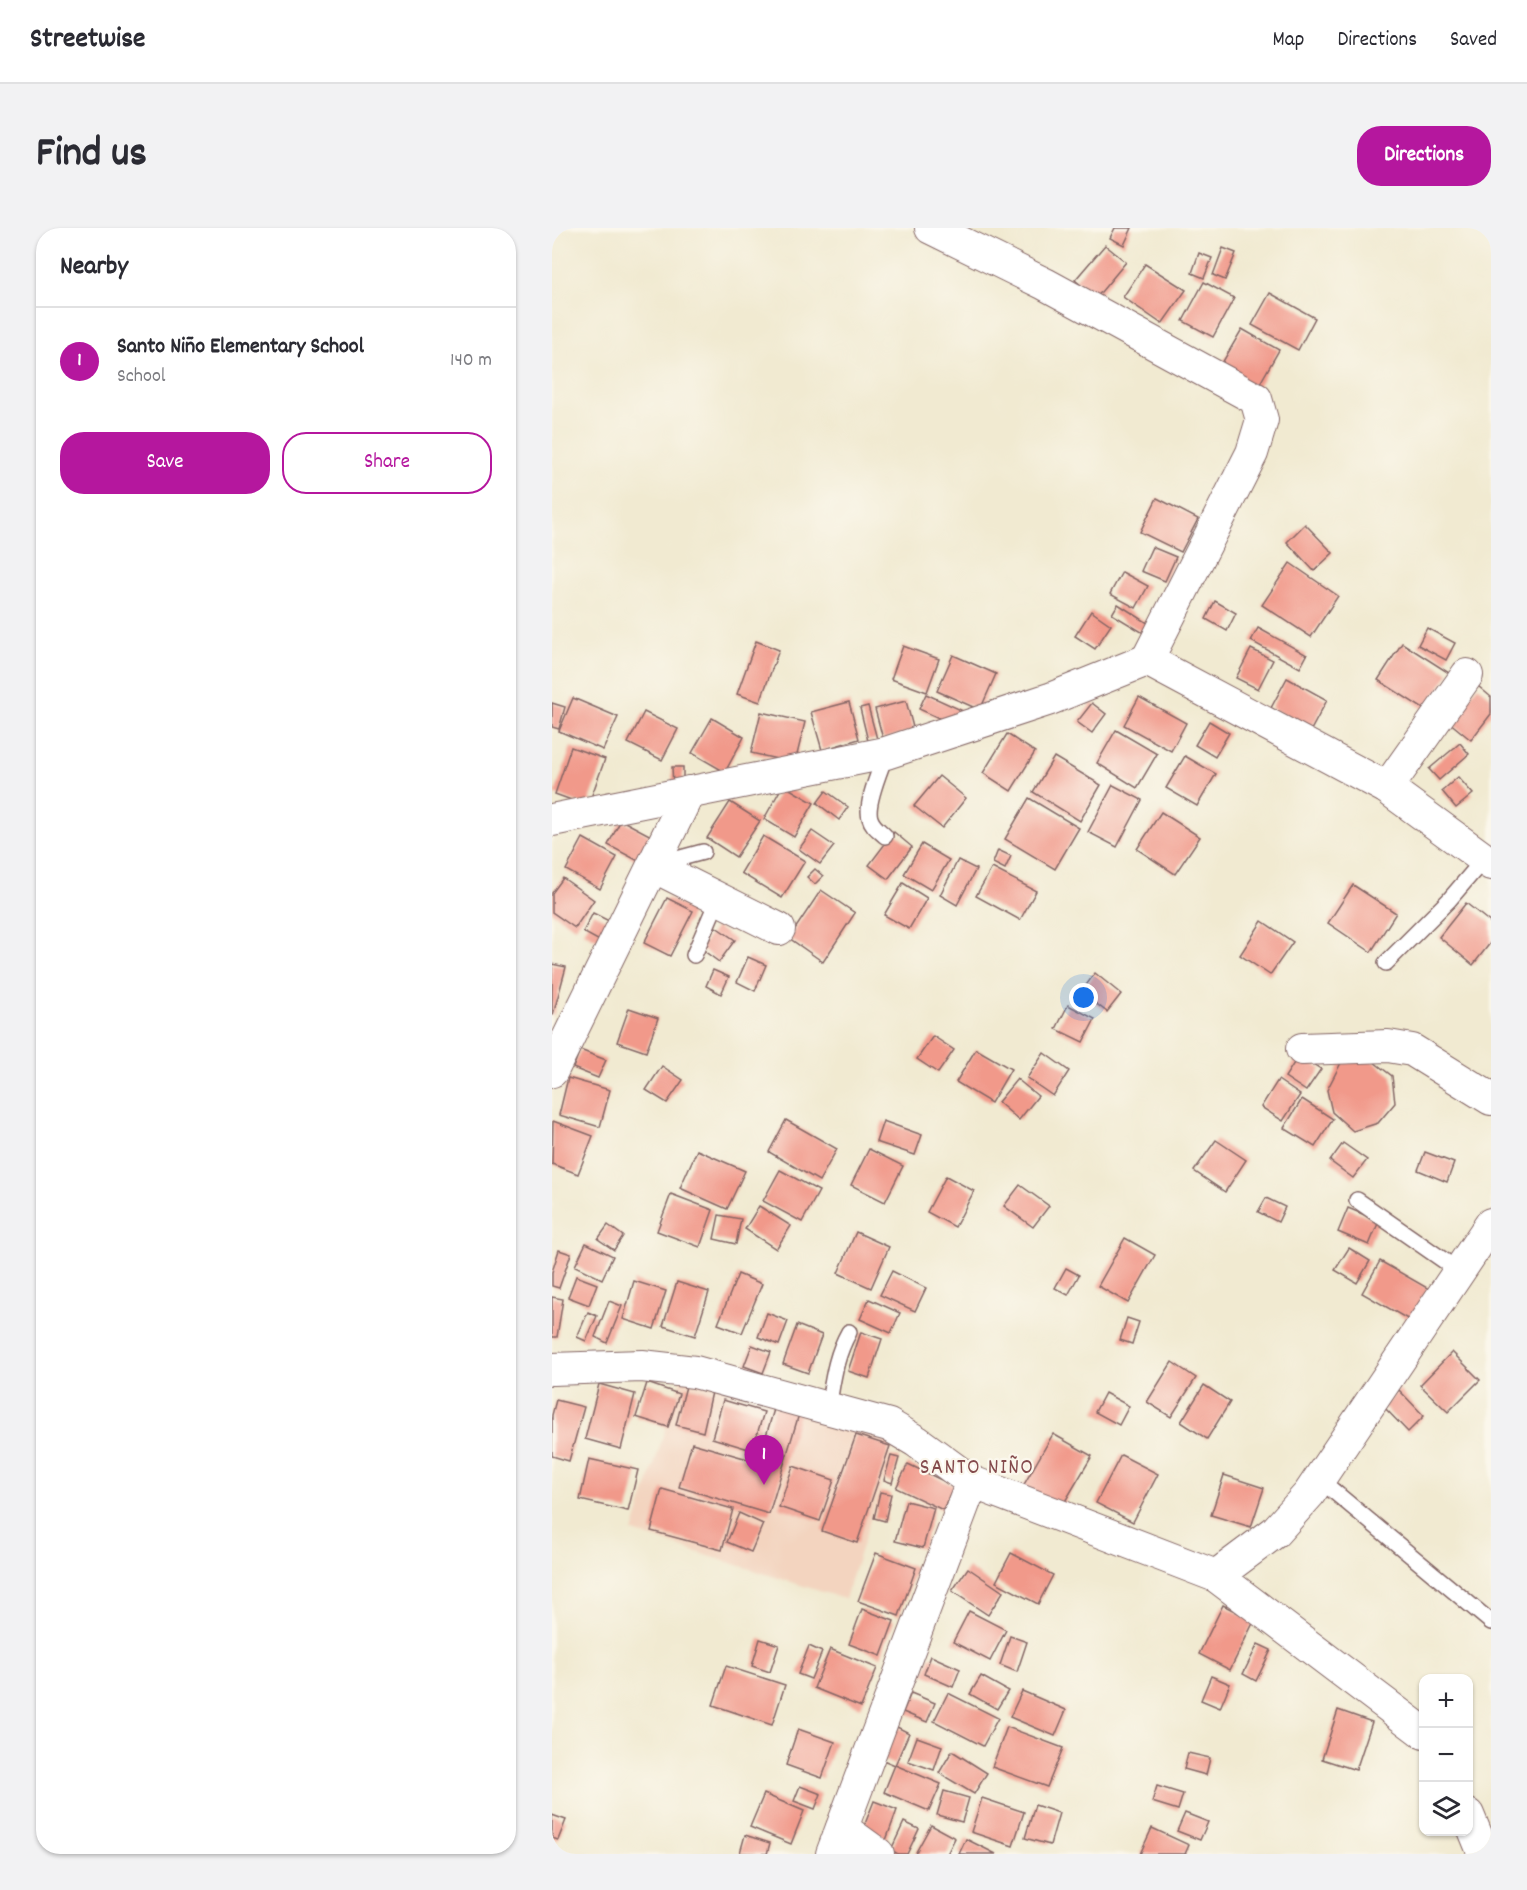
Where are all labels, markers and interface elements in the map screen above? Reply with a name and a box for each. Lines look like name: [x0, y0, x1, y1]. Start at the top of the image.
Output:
text: Streetwise: [30, 21, 145, 61]
text: Map: [1273, 26, 1304, 56]
text: Directions: [1337, 26, 1417, 56]
text: Saved: [1450, 26, 1497, 56]
text: Find us: [36, 126, 147, 186]
button: Directions: [1357, 126, 1491, 186]
text: Nearby: [60, 249, 128, 286]
text: Santo Niño Elementary School: [117, 332, 364, 363]
text: 1: [77, 347, 82, 375]
text: 140 m: [450, 347, 492, 375]
text: School: [117, 363, 166, 391]
button: Save: [60, 432, 270, 494]
button: Share: [282, 432, 492, 494]
your location: [1069, 983, 1098, 1012]
pin: 1: [744, 1436, 784, 1485]
district label: SANTO NIÑO: [920, 1453, 1034, 1484]
map controls: [1419, 1674, 1473, 1836]
button: +: [1419, 1674, 1473, 1728]
button: −: [1419, 1728, 1473, 1782]
button: layers: [1419, 1782, 1473, 1836]

